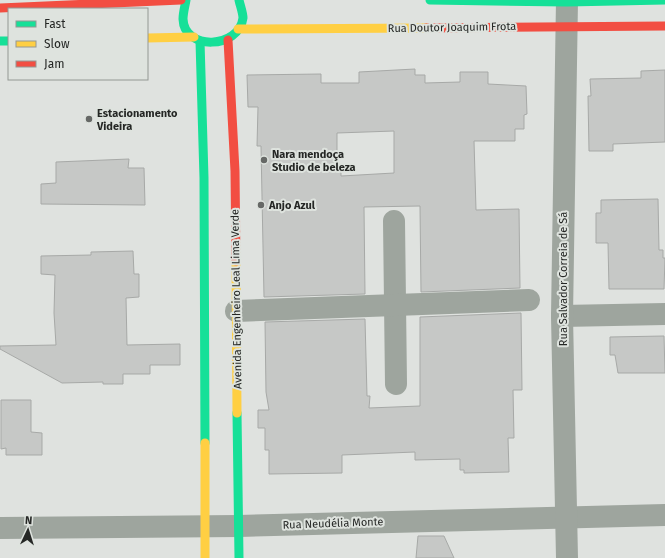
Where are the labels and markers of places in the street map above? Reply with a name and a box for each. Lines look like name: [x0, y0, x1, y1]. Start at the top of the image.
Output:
place label: Estacionamento Videira: [96, 107, 178, 133]
marker: Estacionamento Videira: [84, 114, 94, 124]
place label: Nara mendoça Studio de beleza: [272, 148, 356, 174]
marker: Nara mendoça Studio de beleza: [259, 155, 269, 165]
place label: Anjo Azul: [268, 199, 316, 212]
marker: Anjo Azul: [256, 200, 266, 210]

